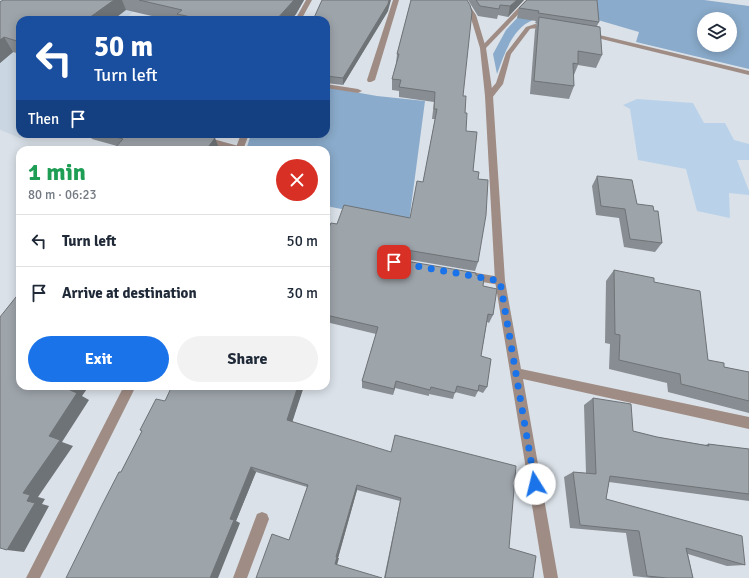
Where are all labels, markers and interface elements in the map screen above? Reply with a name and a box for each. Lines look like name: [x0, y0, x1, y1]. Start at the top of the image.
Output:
map controls: [697, 12, 737, 52]
button: layers: [697, 12, 737, 52]
text: 50 m: [94, 30, 153, 64]
icon: left: [28, 32, 80, 84]
text: Turn left: [94, 64, 157, 86]
icon: arrive: [67, 108, 89, 130]
text: Then: [28, 110, 59, 128]
text: 1 min: [28, 157, 86, 187]
button: close: [276, 159, 318, 201]
text: 80 m · 06:23: [28, 187, 97, 203]
icon: left: [28, 230, 50, 252]
text: Turn left: [62, 232, 116, 250]
text: 50 m: [287, 232, 318, 250]
pin: [377, 245, 411, 279]
icon: arrive: [383, 251, 405, 273]
icon: arrive: [28, 282, 50, 304]
text: Arrive at destination: [62, 284, 197, 302]
text: 30 m: [287, 284, 318, 302]
button: Exit: [28, 336, 169, 382]
button: Share: [177, 336, 318, 382]
position arrow: [514, 463, 556, 505]

